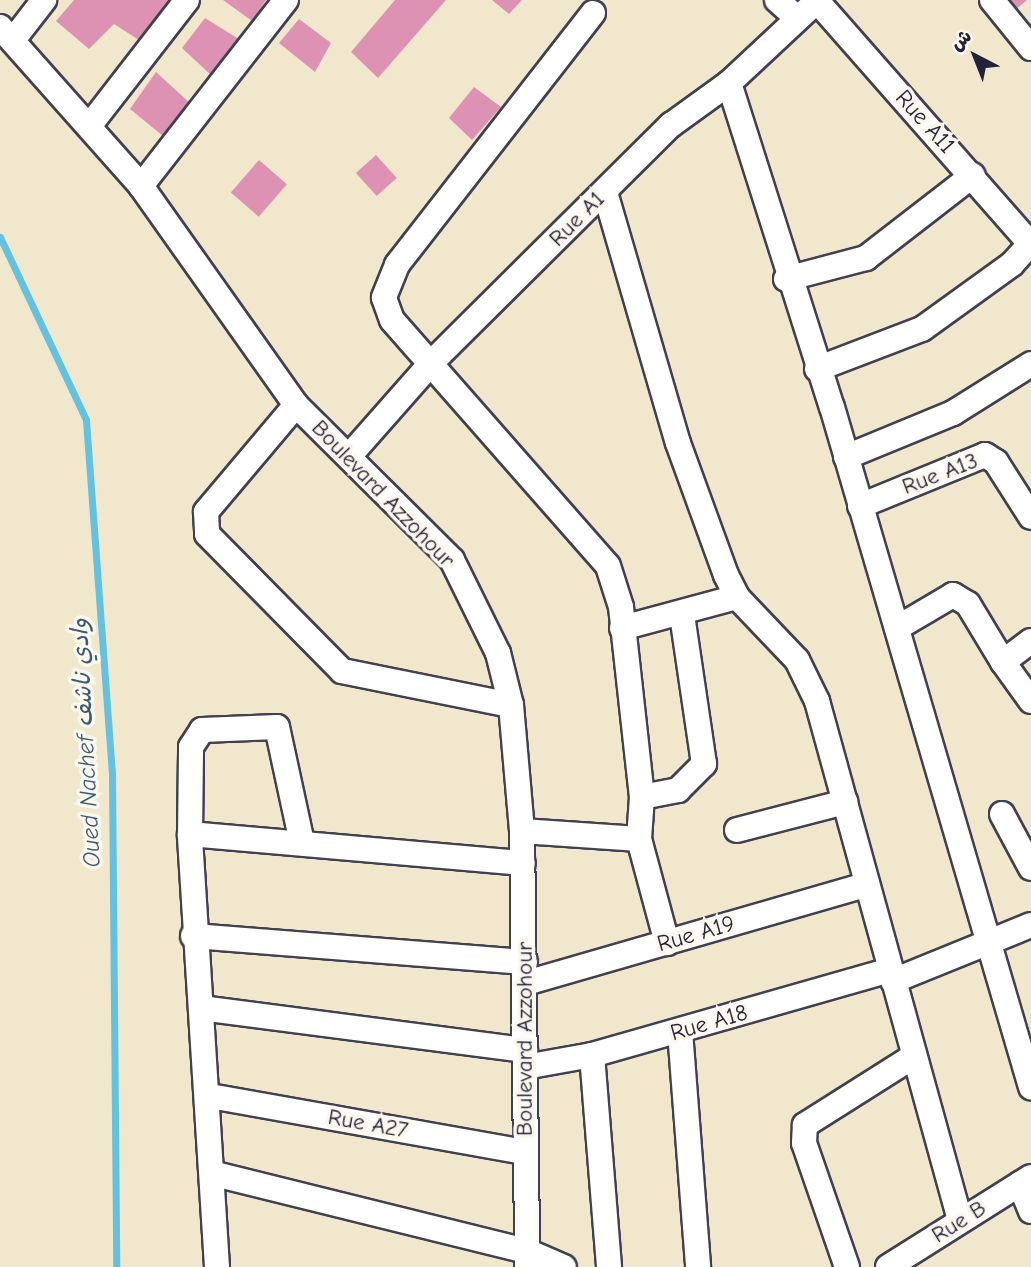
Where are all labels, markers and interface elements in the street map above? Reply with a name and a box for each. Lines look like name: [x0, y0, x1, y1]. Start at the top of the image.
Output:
north arrow: [940, 21, 1010, 91]
text: ش: [946, 25, 976, 56]
street label: Rue A11: [889, 84, 961, 160]
street label: Rue A1: [544, 186, 610, 252]
street label: Boulevard Azzohour: [306, 414, 460, 574]
street label: Rue A13: [898, 447, 982, 501]
water label: Oued Nachef وادي ناشف: [65, 618, 107, 868]
street label: Rue A19: [654, 910, 738, 958]
street label: Boulevard Azzohour: [511, 942, 539, 1136]
street label: Rue A18: [667, 999, 751, 1047]
street label: Rue A27: [326, 1103, 410, 1145]
street label: Rue B: [927, 1195, 991, 1249]

